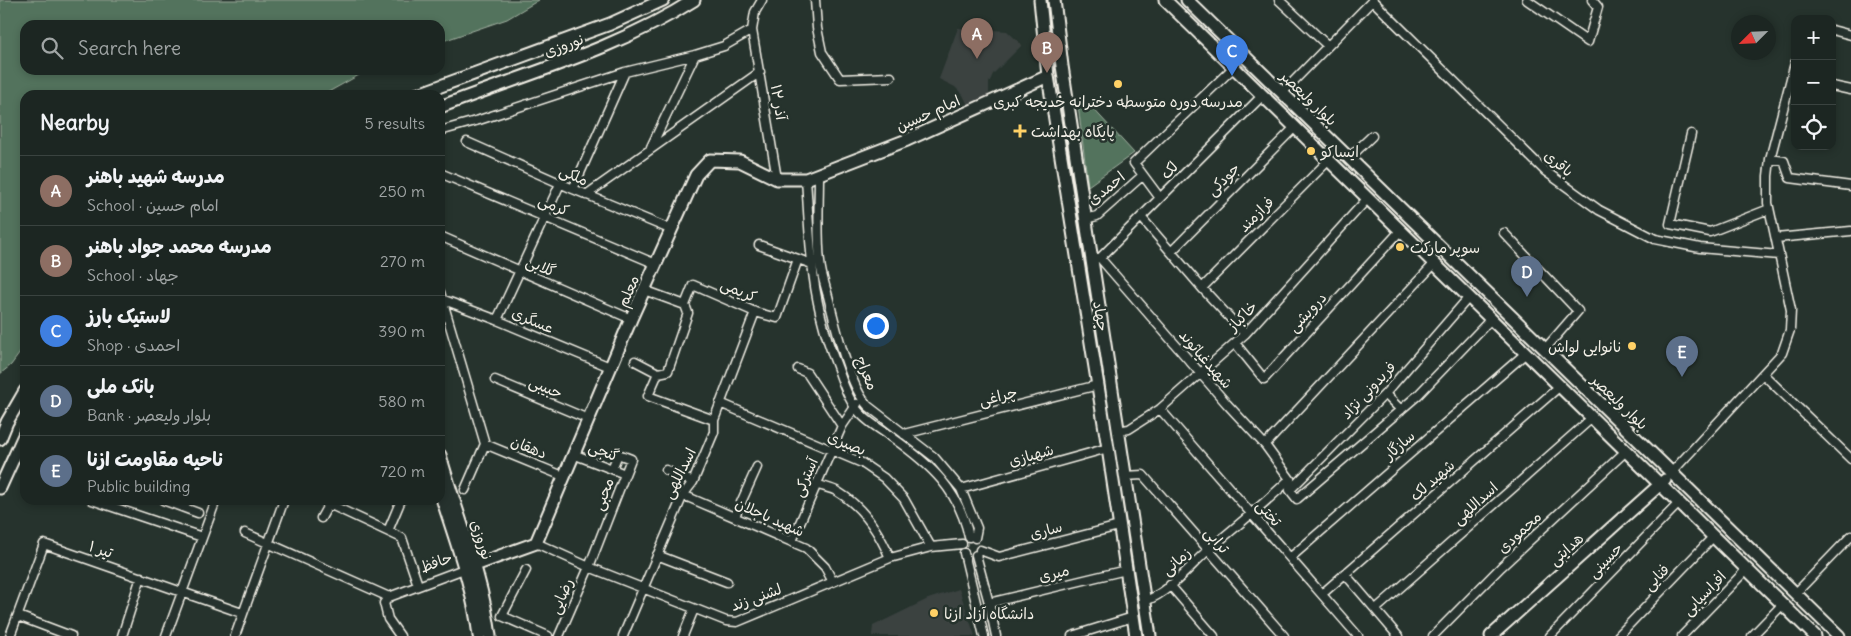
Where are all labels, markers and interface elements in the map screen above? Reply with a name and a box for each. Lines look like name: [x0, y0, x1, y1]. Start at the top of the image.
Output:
north arrow: [1731, 15, 1776, 60]
map controls: [1791, 15, 1836, 150]
button: +: [1791, 15, 1836, 60]
pin: A: [961, 18, 993, 59]
search box: [20, 20, 445, 75]
street label: نوروزی: [541, 29, 587, 61]
pin: B: [1031, 32, 1063, 73]
icon: search: [38, 34, 66, 62]
pin: C: [1216, 35, 1248, 76]
text: Search here: [78, 36, 181, 60]
button: −: [1791, 60, 1836, 105]
street label: بلوار ولیعصر: [1275, 65, 1341, 130]
marker: مدرسه دوره متوسطه دخترانه خدیجه کبری: [1112, 78, 1124, 90]
street label: ۱۲ آذر: [767, 83, 791, 122]
street label: امام حسین: [893, 90, 964, 137]
place label: مدرسه دوره متوسطه دخترانه خدیجه کبری: [993, 92, 1243, 111]
button: locate: [1791, 105, 1836, 150]
text: Nearby: [40, 109, 110, 136]
text: 5 results: [364, 113, 425, 133]
place label: پایگاه بهداشت: [1031, 122, 1115, 142]
marker: پایگاه بهداشت: [1013, 124, 1027, 138]
place label: ایساکو: [1320, 142, 1359, 161]
marker: ایساکو: [1305, 145, 1317, 157]
street label: باقری: [1540, 145, 1578, 181]
street label: لک: [1156, 157, 1182, 183]
street label: جودکی: [1202, 158, 1244, 200]
street label: ملکی: [556, 160, 591, 191]
text: مدرسه شهید باهنر: [87, 164, 225, 188]
street label: احمدی: [1083, 167, 1129, 209]
text: A: [51, 181, 61, 201]
text: 250 m: [379, 181, 425, 201]
street label: کرمی: [535, 190, 572, 221]
street label: فرازمند: [1234, 192, 1278, 236]
text: School · امام حسین: [87, 195, 219, 215]
text: مدرسه محمد جواد باهنر: [87, 234, 272, 258]
place label: سوپر مارکت: [1410, 238, 1480, 258]
marker: سوپر مارکت: [1394, 241, 1406, 253]
text: B: [51, 251, 61, 271]
text: 270 m: [380, 251, 425, 271]
street label: گلابی: [523, 251, 559, 282]
pin: D: [1511, 256, 1543, 297]
text: School · جهاد: [87, 265, 179, 285]
street label: معلم: [613, 272, 646, 311]
street label: کریمی: [718, 274, 760, 307]
street label: درویشی: [1284, 288, 1331, 337]
street label: خاکباز: [1222, 297, 1261, 336]
street label: جهاد: [1089, 299, 1113, 333]
street label: عسگری: [509, 303, 557, 337]
text: لاستیک بارز: [87, 304, 171, 328]
your location: [863, 313, 889, 339]
text: C: [51, 321, 61, 341]
text: 390 m: [378, 321, 425, 341]
street label: شهید‌غیاثوند: [1175, 326, 1237, 392]
text: Shop · احمدی: [87, 335, 180, 355]
pin: E: [1666, 336, 1698, 377]
place label: نانوایی لواش: [1548, 337, 1622, 357]
marker: نانوایی لواش: [1626, 340, 1638, 352]
street label: معراج: [851, 353, 882, 393]
street label: فریدونی نژاد: [1336, 357, 1400, 424]
street label: بلوار ولیعصر: [1586, 369, 1652, 434]
street label: حبیبی: [526, 372, 565, 403]
text: بانک ملی: [87, 374, 155, 398]
street label: چراغی: [977, 382, 1019, 411]
text: D: [50, 391, 62, 411]
text: 580 m: [378, 391, 425, 411]
text: Bank · بلوار ولیعصر: [87, 405, 211, 425]
street label: بصیری: [825, 426, 869, 460]
street label: سازگار: [1379, 426, 1419, 465]
street label: دهقان: [508, 431, 550, 463]
street label: گنجی: [586, 437, 622, 466]
street label: شهبازی: [1006, 440, 1056, 470]
street label: اسداللهی: [658, 444, 701, 502]
text: ناحیه مقاومت ازنا: [87, 447, 223, 471]
street label: آسترکی: [788, 453, 823, 500]
street label: شهید لک: [1406, 455, 1458, 505]
text: E: [51, 461, 61, 481]
text: 720 m: [380, 461, 425, 481]
street label: محبی: [588, 475, 619, 513]
text: Public building: [87, 476, 190, 496]
street label: اسداللهی: [1448, 478, 1502, 529]
street label: شهید باجلان: [732, 493, 808, 541]
street label: تختی: [1251, 496, 1286, 531]
street label: محمودی: [1493, 507, 1545, 557]
street label: نوروزی: [467, 517, 497, 563]
street label: ساری: [1028, 517, 1064, 543]
street label: ترابی: [1200, 523, 1234, 558]
street label: هدایتی: [1545, 528, 1588, 570]
street label: تیر ۱: [86, 536, 116, 562]
street label: حسینی: [1584, 538, 1627, 582]
street label: زمانی: [1157, 543, 1195, 580]
street label: حافظ: [417, 547, 455, 577]
street label: میری: [1037, 560, 1071, 586]
street label: فنایی: [1639, 560, 1674, 595]
street label: افراسیابی: [1678, 567, 1731, 620]
street label: رضایی: [545, 575, 578, 617]
street label: لشنی زند: [728, 579, 784, 616]
place label: دانشگاه آزاد ازنا: [944, 604, 1034, 623]
marker: دانشگاه آزاد ازنا: [928, 607, 940, 619]

